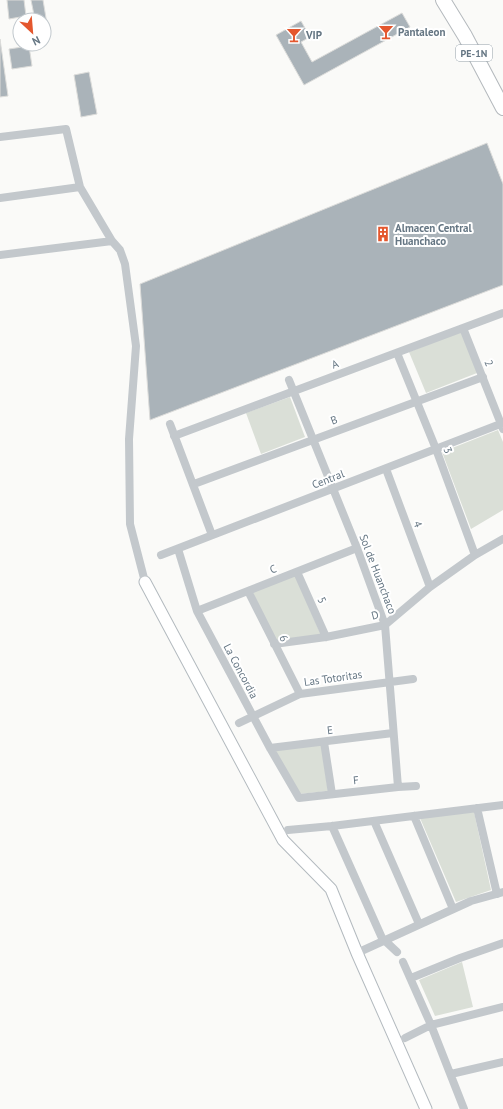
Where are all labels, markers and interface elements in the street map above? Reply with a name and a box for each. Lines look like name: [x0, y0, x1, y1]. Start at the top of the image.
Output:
north arrow: [12, 12, 52, 52]
bar icon: Pantaleon: [377, 23, 395, 41]
place label: Pantaleon: [398, 25, 445, 39]
bar icon: VIP: [285, 26, 303, 44]
place label: VIP: [305, 28, 323, 42]
text: N: [30, 33, 43, 49]
road number: PE-1N: [456, 45, 492, 61]
place label: Almacen Central Huanchaco: [395, 221, 472, 248]
building icon: Almacen Central Huanchaco: [374, 225, 392, 243]
street label: A: [330, 356, 341, 372]
street label: 2: [481, 358, 497, 368]
street label: B: [329, 412, 339, 428]
street label: 3: [440, 445, 456, 455]
street label: Central: [310, 466, 347, 492]
street label: 4: [410, 519, 426, 529]
street label: Sol de Huanchaco: [356, 532, 400, 616]
street label: C: [268, 561, 278, 577]
street label: 5: [314, 594, 330, 606]
street label: D: [370, 607, 380, 623]
street label: 6: [276, 632, 292, 644]
street label: La Concordia: [221, 641, 261, 701]
street label: Las Totoritas: [303, 667, 363, 689]
street label: E: [326, 723, 334, 737]
street label: F: [352, 773, 360, 787]

